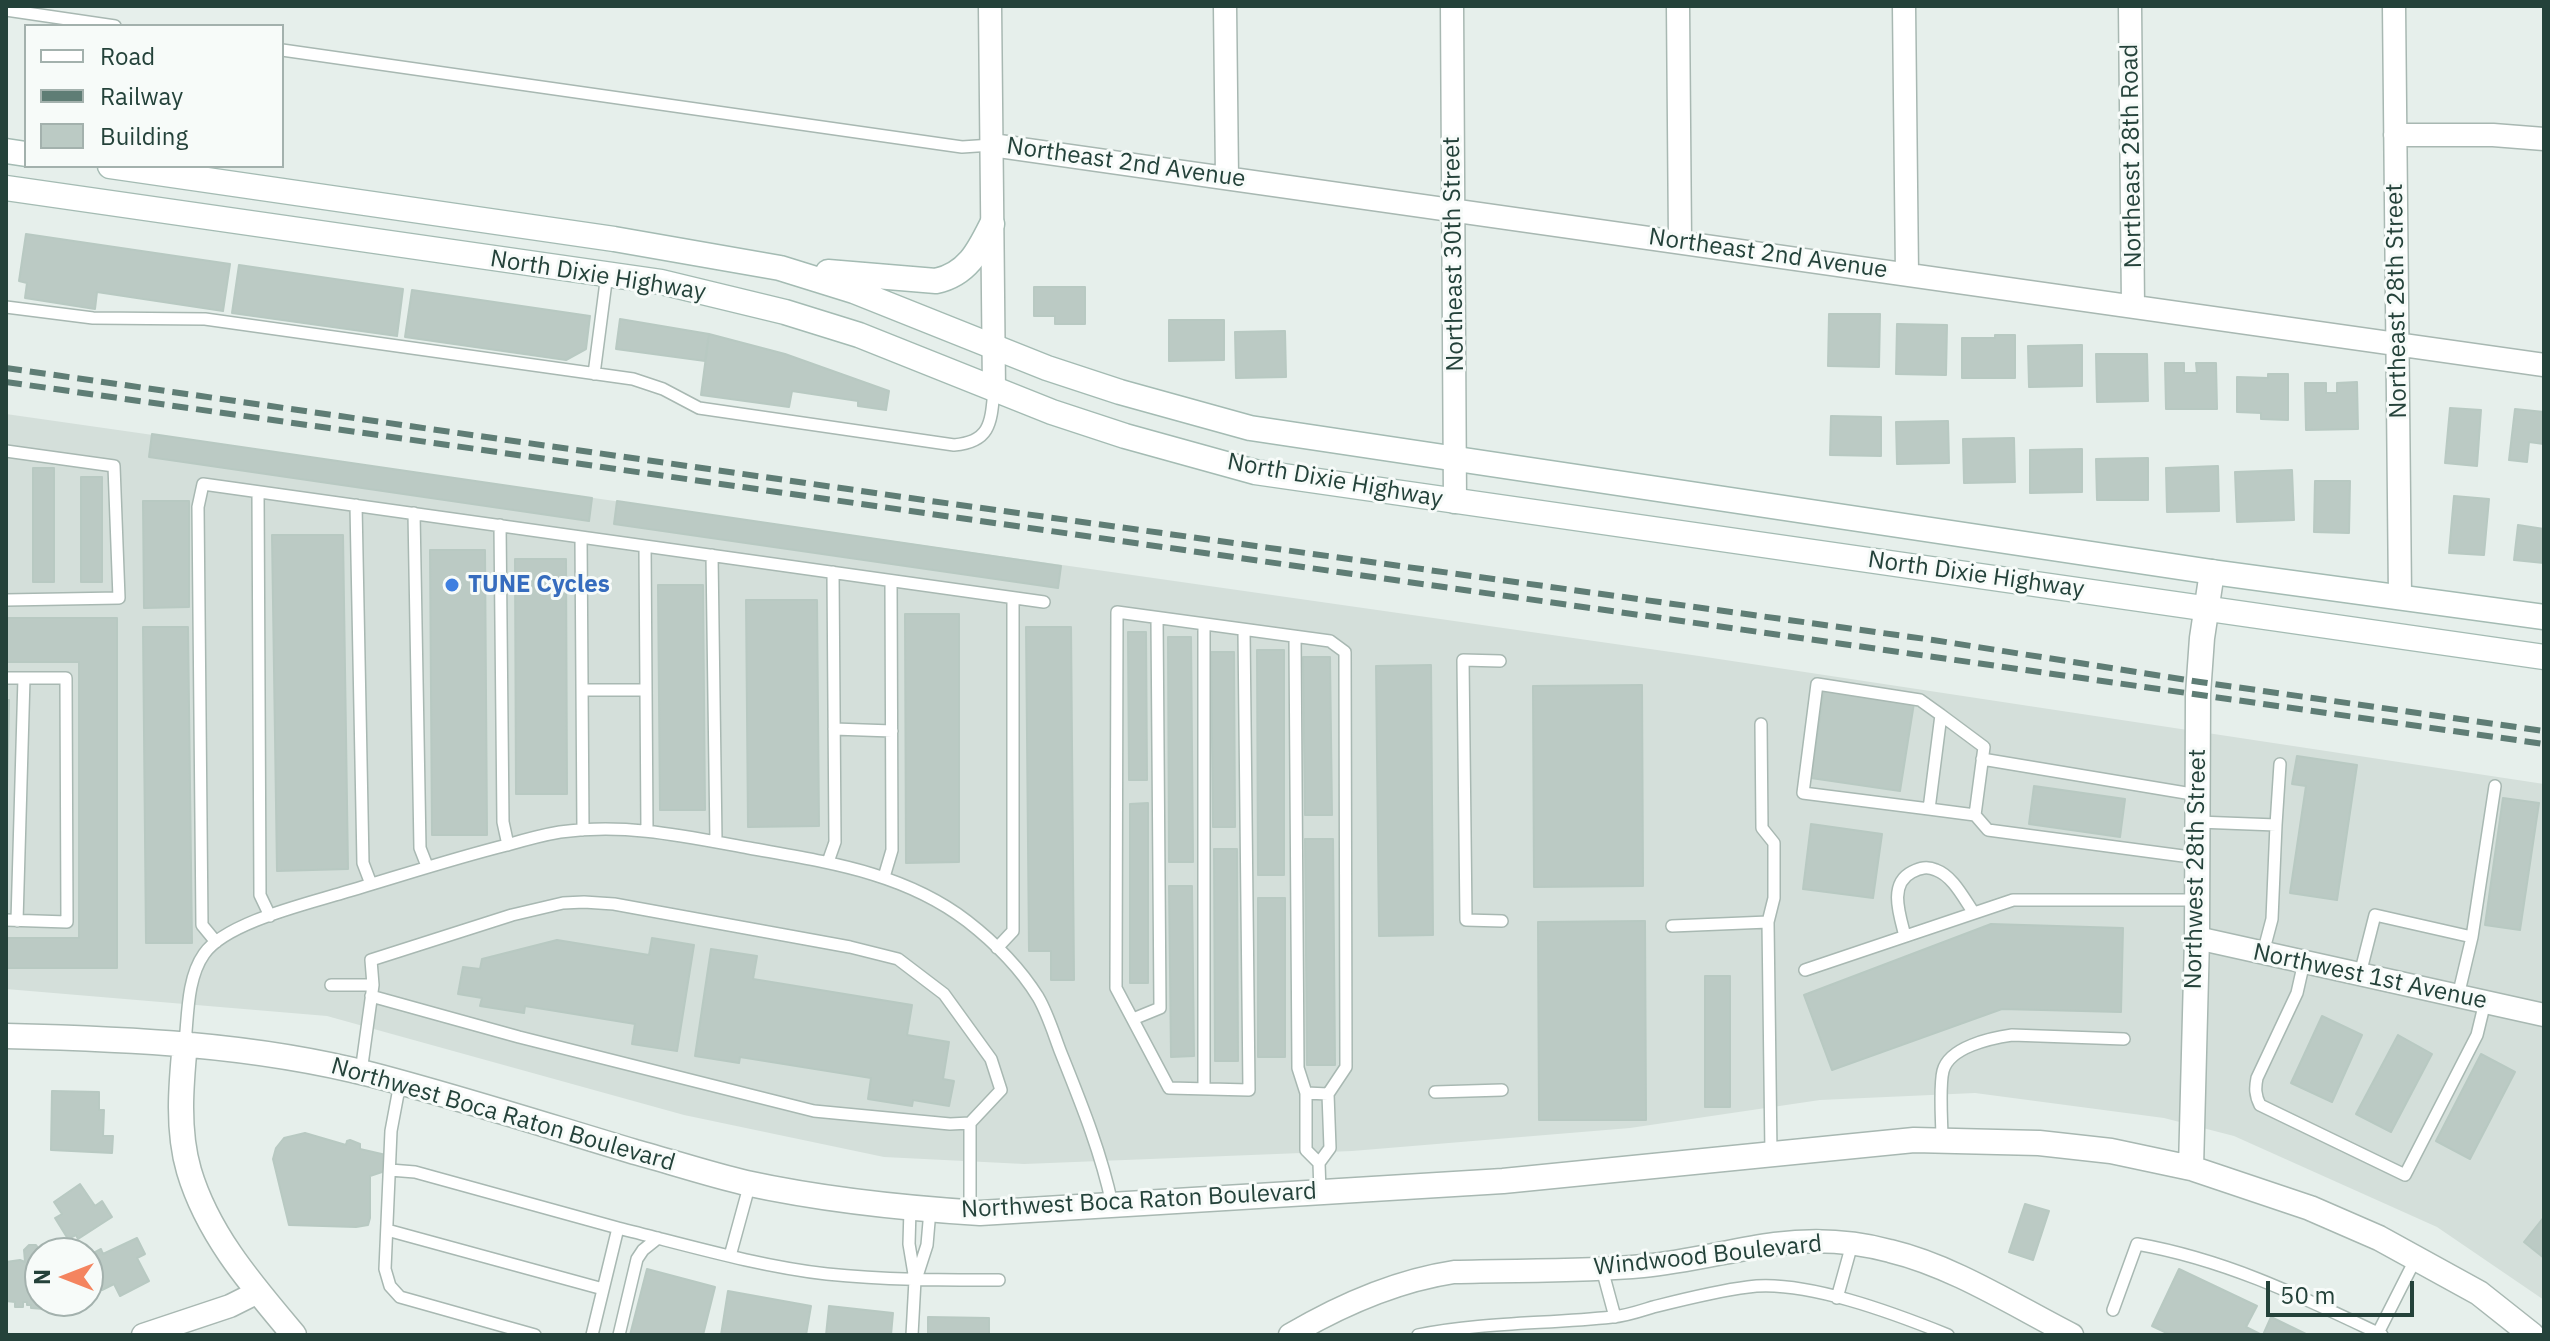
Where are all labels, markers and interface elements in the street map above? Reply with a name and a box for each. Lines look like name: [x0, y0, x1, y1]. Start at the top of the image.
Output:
legend: [24, 24, 284, 168]
text: Road: [100, 40, 155, 72]
street label: Northeast 28th Road: [2116, 43, 2148, 269]
text: Railway: [100, 80, 183, 112]
text: Building: [100, 120, 188, 152]
street label: Northeast 2nd Avenue: [1005, 132, 1247, 194]
street label: Northeast 30th Street: [1438, 136, 1470, 372]
street label: Northeast 28th Street: [2381, 183, 2413, 419]
street label: Northeast 2nd Avenue: [1647, 223, 1889, 285]
street label: North Dixie Highway: [488, 245, 708, 307]
street label: North Dixie Highway: [1225, 448, 1445, 514]
street label: North Dixie Highway: [1866, 546, 2086, 604]
place label: TUNE Cycles: [468, 571, 610, 599]
marker: TUNE Cycles: [443, 576, 461, 594]
street label: Northwest 28th Street: [2180, 748, 2212, 990]
street label: Northwest 1st Avenue: [2250, 938, 2490, 1016]
street label: Northwest Boca Raton Boulevard: [328, 1052, 678, 1178]
street label: Northwest Boca Raton Boulevard: [960, 1177, 1318, 1225]
street label: Windwood Boulevard: [1593, 1230, 1823, 1282]
north arrow: [24, 1237, 104, 1317]
scale bar: [2270, 1265, 2418, 1315]
text: N: [27, 1269, 56, 1285]
text: 50 m: [2280, 1279, 2335, 1311]

